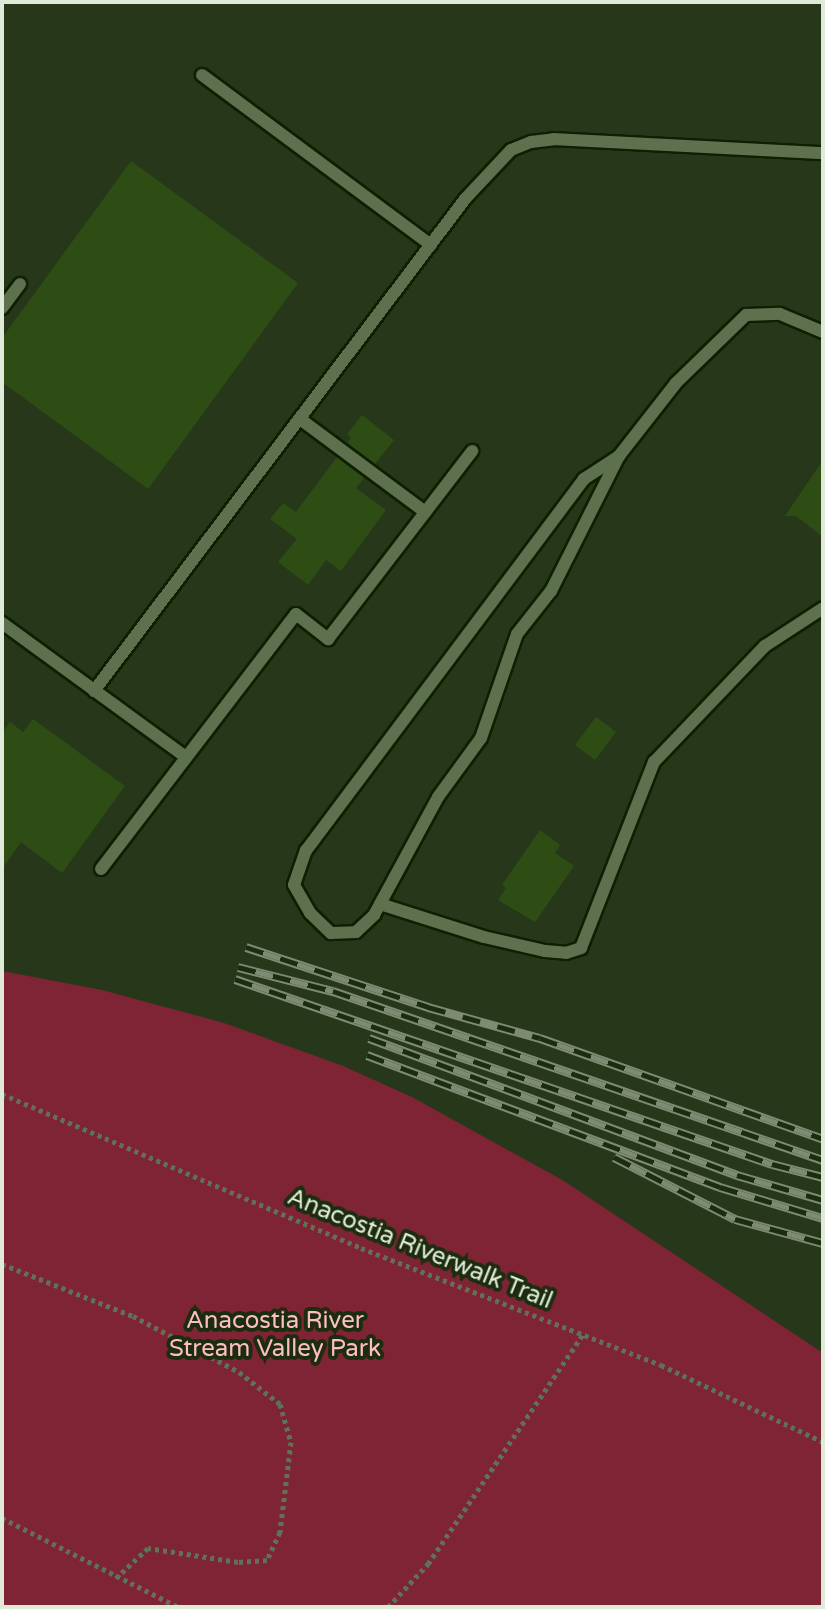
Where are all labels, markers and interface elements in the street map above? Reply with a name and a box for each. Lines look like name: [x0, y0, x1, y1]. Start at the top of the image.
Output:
street label: Anacostia Riverwalk Trail: [283, 1183, 557, 1315]
park label: Anacostia River Stream Valley Park: [169, 1307, 381, 1363]

